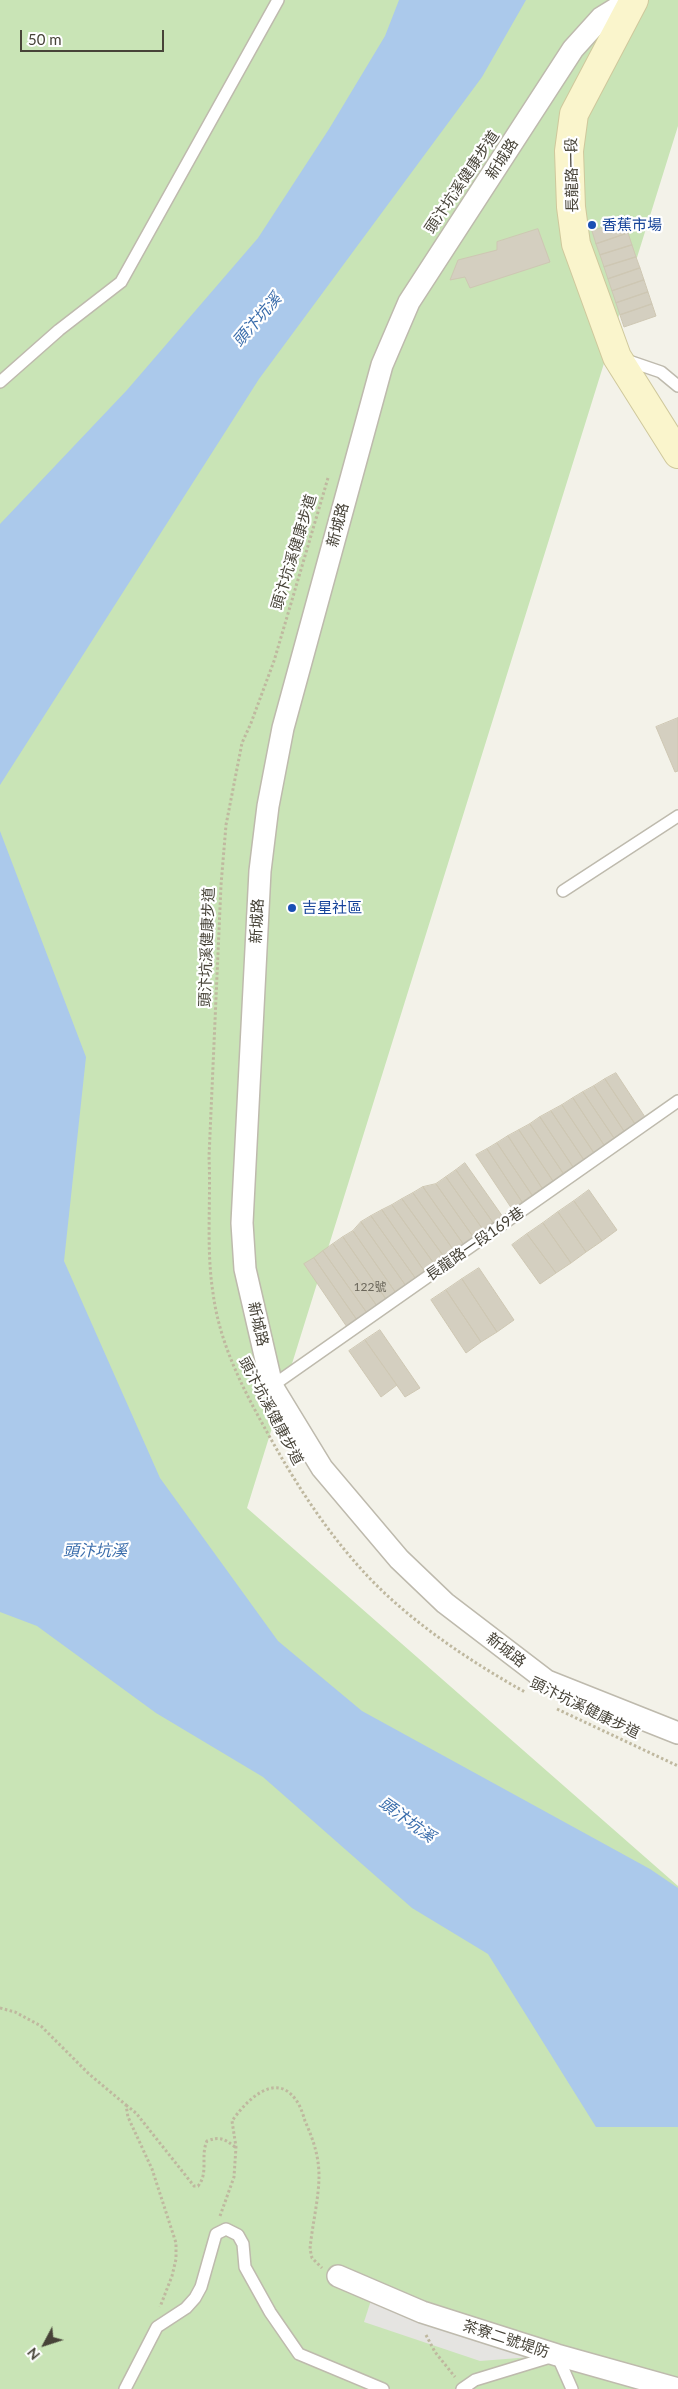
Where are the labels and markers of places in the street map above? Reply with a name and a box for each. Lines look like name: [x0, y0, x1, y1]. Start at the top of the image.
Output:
place label: 香蕉市場: [602, 216, 662, 234]
marker: 香蕉市場: [586, 219, 598, 231]
place label: 吉星社區: [302, 899, 362, 917]
marker: 吉星社區: [286, 902, 298, 914]

